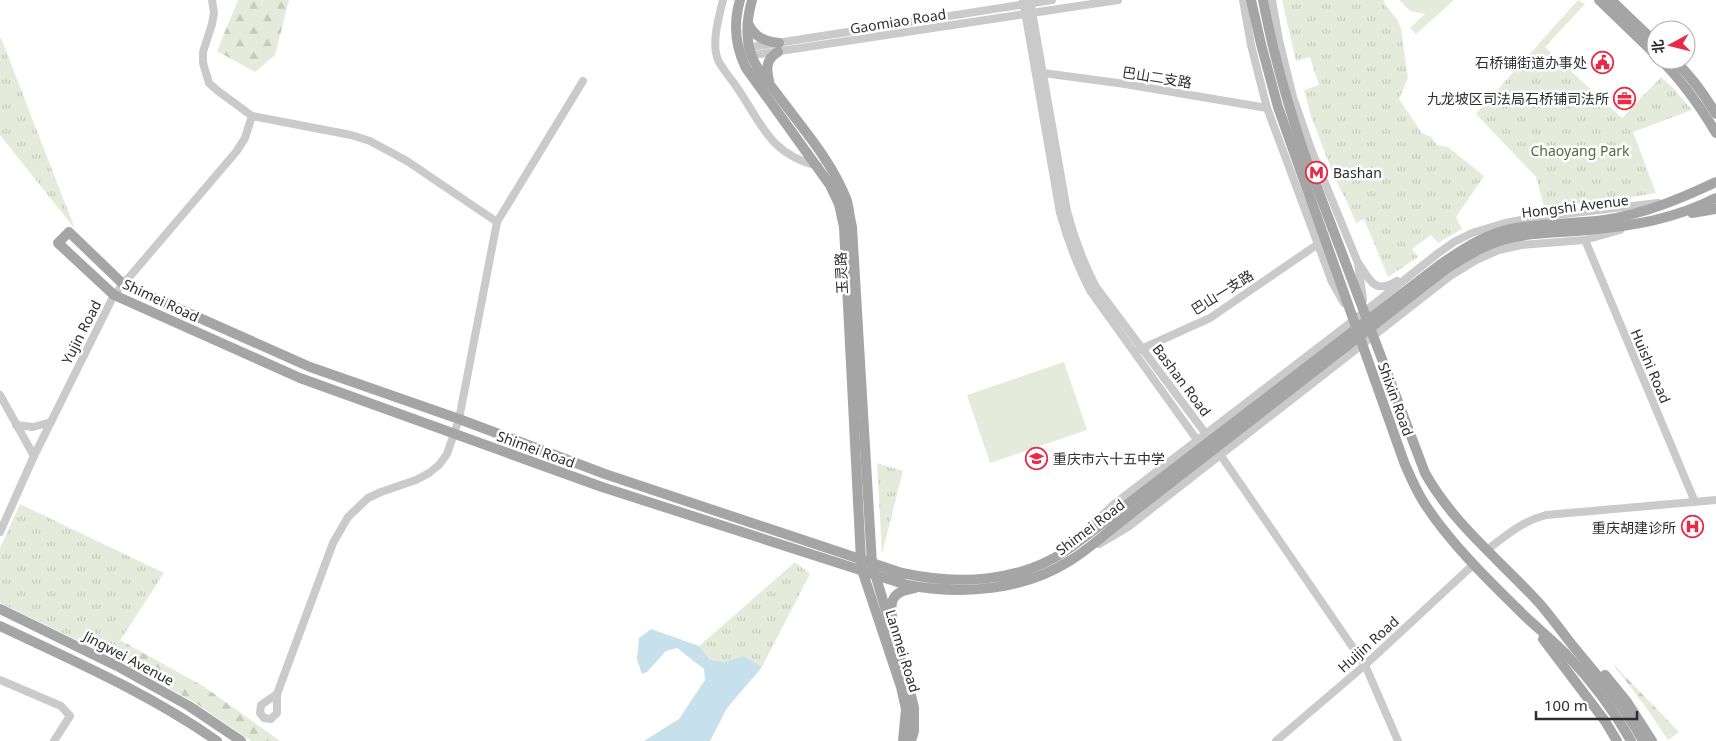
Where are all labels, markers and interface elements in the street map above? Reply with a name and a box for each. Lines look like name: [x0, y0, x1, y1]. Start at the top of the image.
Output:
street label: Gaomiao Road: [849, 4, 947, 38]
north arrow: [1646, 20, 1696, 70]
text: 北: [1647, 39, 1668, 55]
public building icon: 石桥铺街道办事处: [1591, 50, 1615, 74]
place label: 石桥铺街道办事处: [1475, 53, 1587, 72]
street label: 巴山二支路: [1121, 62, 1193, 92]
office icon: 九龙坡区司法局石桥铺司法所: [1613, 86, 1637, 110]
place label: 九龙坡区司法局石桥铺司法所: [1427, 89, 1609, 108]
park label: Chaoyang Park: [1530, 141, 1630, 160]
metro station icon: Bashan: [1305, 160, 1329, 184]
place label: Bashan: [1333, 163, 1382, 182]
street label: Hongshi Avenue: [1520, 190, 1630, 222]
street label: 玉灵路: [830, 252, 852, 294]
street label: 巴山一支路: [1187, 265, 1257, 319]
street label: Shimei Road: [120, 274, 202, 326]
street label: Yujin Road: [57, 297, 105, 367]
street label: Huishi Road: [1627, 326, 1675, 406]
street label: Bashan Road: [1149, 340, 1215, 420]
street label: Shixin Road: [1374, 360, 1418, 438]
street label: Shimei Road: [494, 426, 578, 472]
school or university icon: 重庆市六十五中学: [1025, 446, 1049, 470]
place label: 重庆市六十五中学: [1053, 449, 1165, 468]
street label: Shimei Road: [1052, 495, 1128, 559]
hospital icon: 重庆胡建诊所: [1680, 515, 1704, 539]
place label: 重庆胡建诊所: [1592, 518, 1676, 537]
street label: Lanmei Road: [881, 607, 925, 695]
street label: Huijin Road: [1333, 612, 1403, 676]
street label: Jingwei Avenue: [79, 625, 178, 690]
scale bar: [1536, 688, 1637, 720]
text: 100 m: [1544, 695, 1588, 715]

